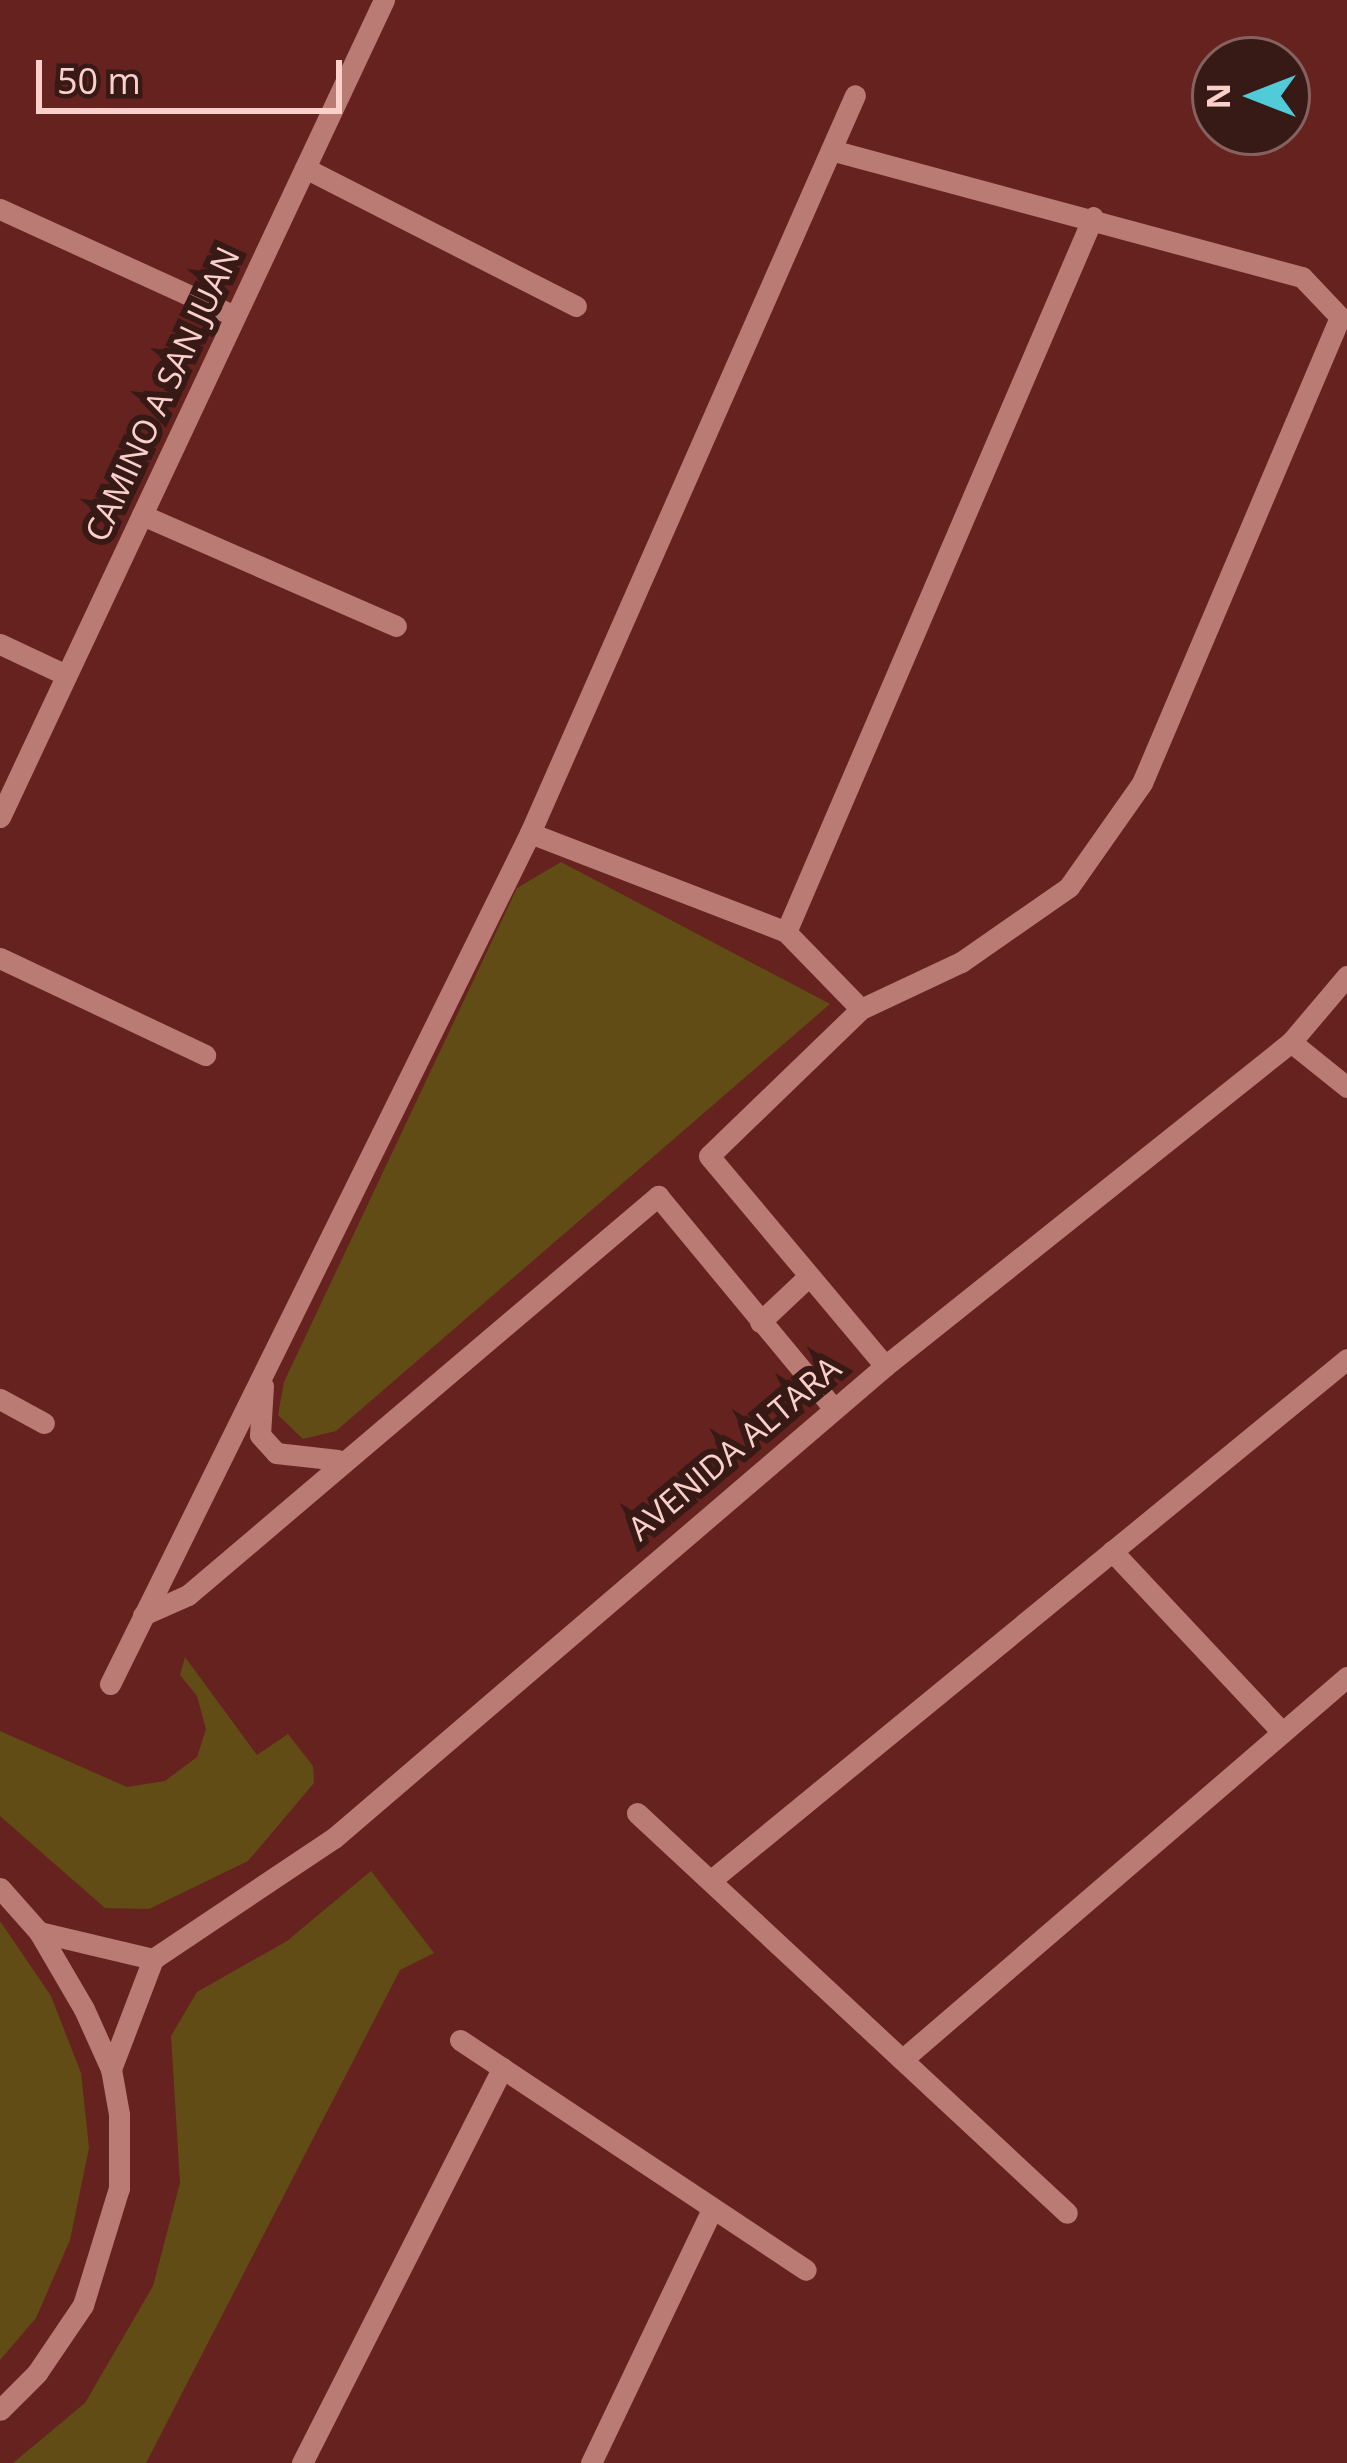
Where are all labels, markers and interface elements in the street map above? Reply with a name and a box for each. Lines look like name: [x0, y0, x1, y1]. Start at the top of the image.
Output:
scale bar: [42, 36, 348, 110]
north arrow: [1191, 36, 1311, 156]
text: 50 m: [57, 56, 141, 105]
text: N: [1195, 83, 1240, 109]
street label: CAMINO A SAN JUAN: [76, 241, 248, 547]
street label: AVENIDA ALTARA: [620, 1348, 848, 1548]

